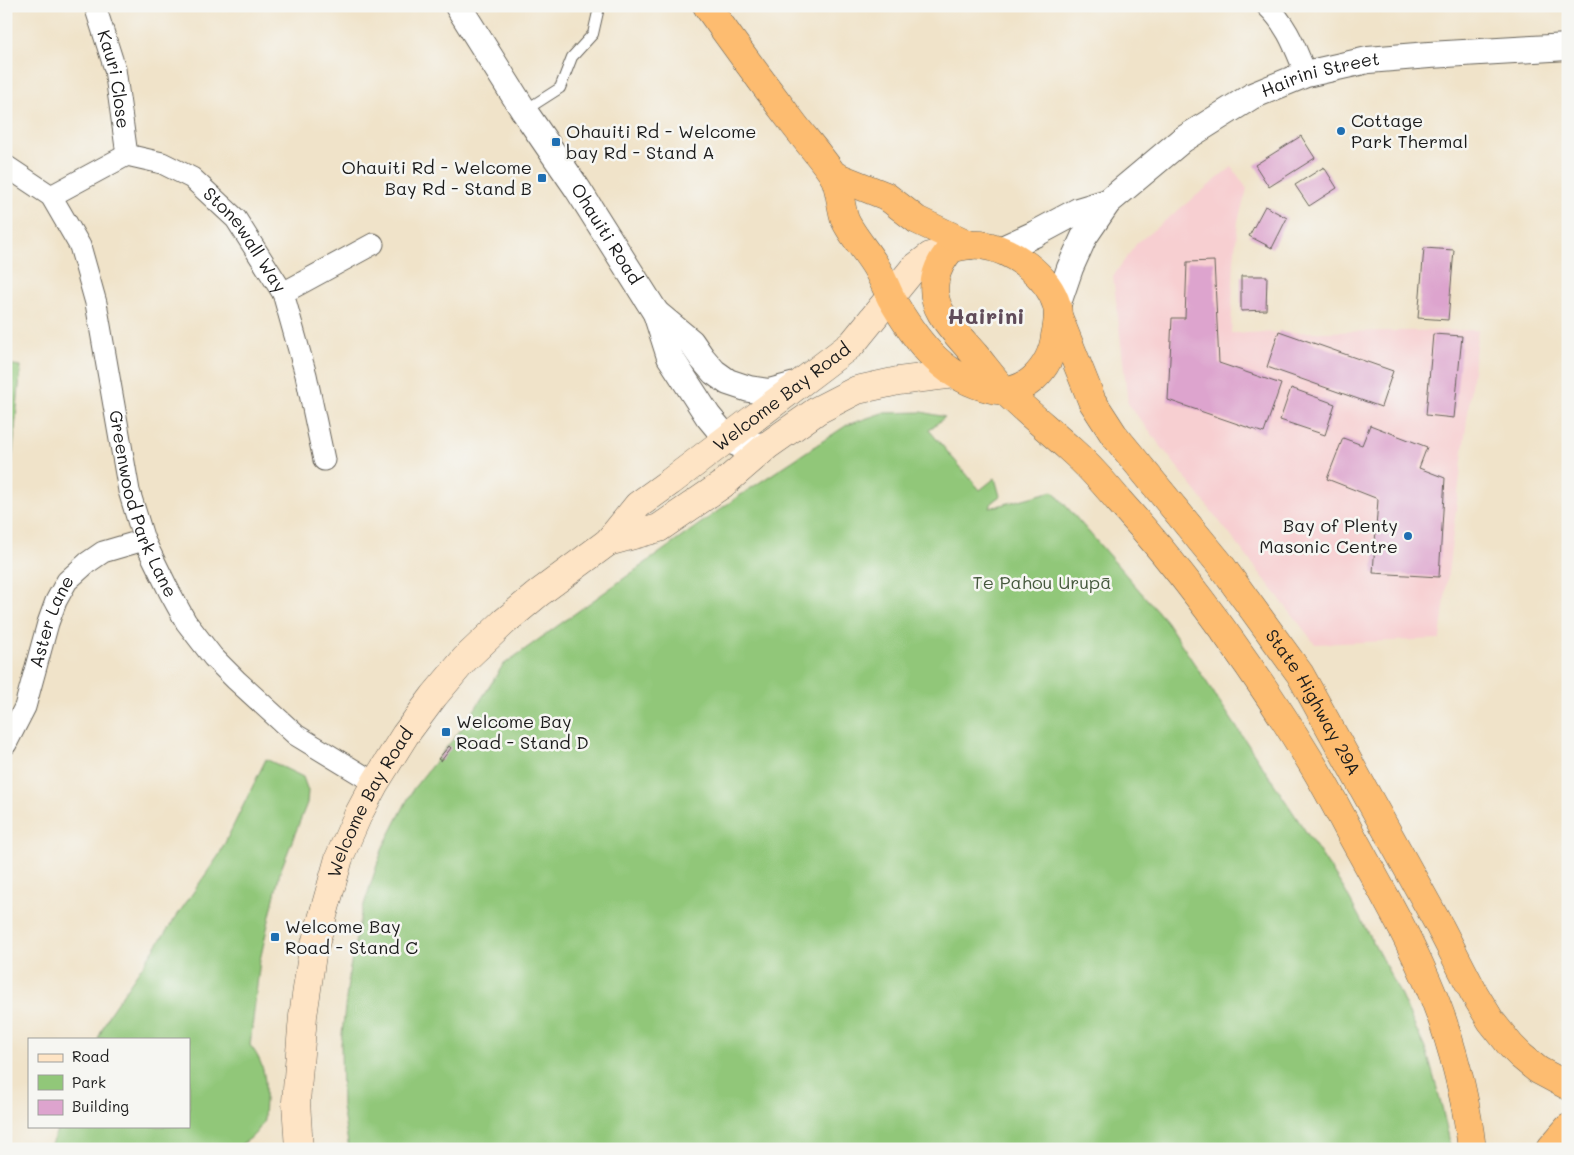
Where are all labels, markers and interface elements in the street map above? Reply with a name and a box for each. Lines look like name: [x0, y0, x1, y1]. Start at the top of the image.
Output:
street label: Kauri Close: [92, 27, 136, 130]
street label: Hairini Street: [1257, 46, 1381, 102]
place label: Cottage Park Thermal: [1351, 108, 1468, 153]
place label: Ohauiti Rd - Welcome bay Rd - Stand A: [566, 119, 756, 164]
marker: Cottage Park Thermal: [1335, 125, 1347, 137]
marker: Ohauiti Rd - Welcome bay Rd - Stand A: [550, 136, 562, 148]
place label: Ohauiti Rd - Welcome Bay Rd - Stand B: [342, 155, 532, 200]
marker: Ohauiti Rd - Welcome Bay Rd - Stand B: [536, 172, 548, 184]
street label: Ohauiti Road: [566, 178, 648, 289]
street label: Stonewall Way: [198, 181, 293, 297]
district label: Hairini: [947, 301, 1025, 330]
street label: Welcome Bay Road: [708, 336, 855, 456]
street label: Greenwood Park Lane: [104, 408, 183, 601]
place label: Bay of Plenty Masonic Centre: [1259, 513, 1398, 558]
marker: Bay of Plenty Masonic Centre: [1402, 530, 1414, 542]
park label: Te Pahou Urupā: [973, 570, 1111, 594]
street label: Aster Lane: [23, 571, 79, 670]
street label: State Highway 29A: [1260, 624, 1367, 779]
place label: Welcome Bay Road - Stand D: [456, 709, 589, 754]
street label: Welcome Bay Road: [321, 722, 418, 880]
marker: Welcome Bay Road - Stand D: [440, 726, 452, 738]
place label: Welcome Bay Road - Stand C: [285, 914, 418, 959]
marker: Welcome Bay Road - Stand C: [269, 931, 281, 943]
legend: [28, 1038, 190, 1128]
text: Road: [72, 1046, 109, 1066]
text: Park: [72, 1072, 106, 1092]
text: Building: [72, 1096, 129, 1116]

